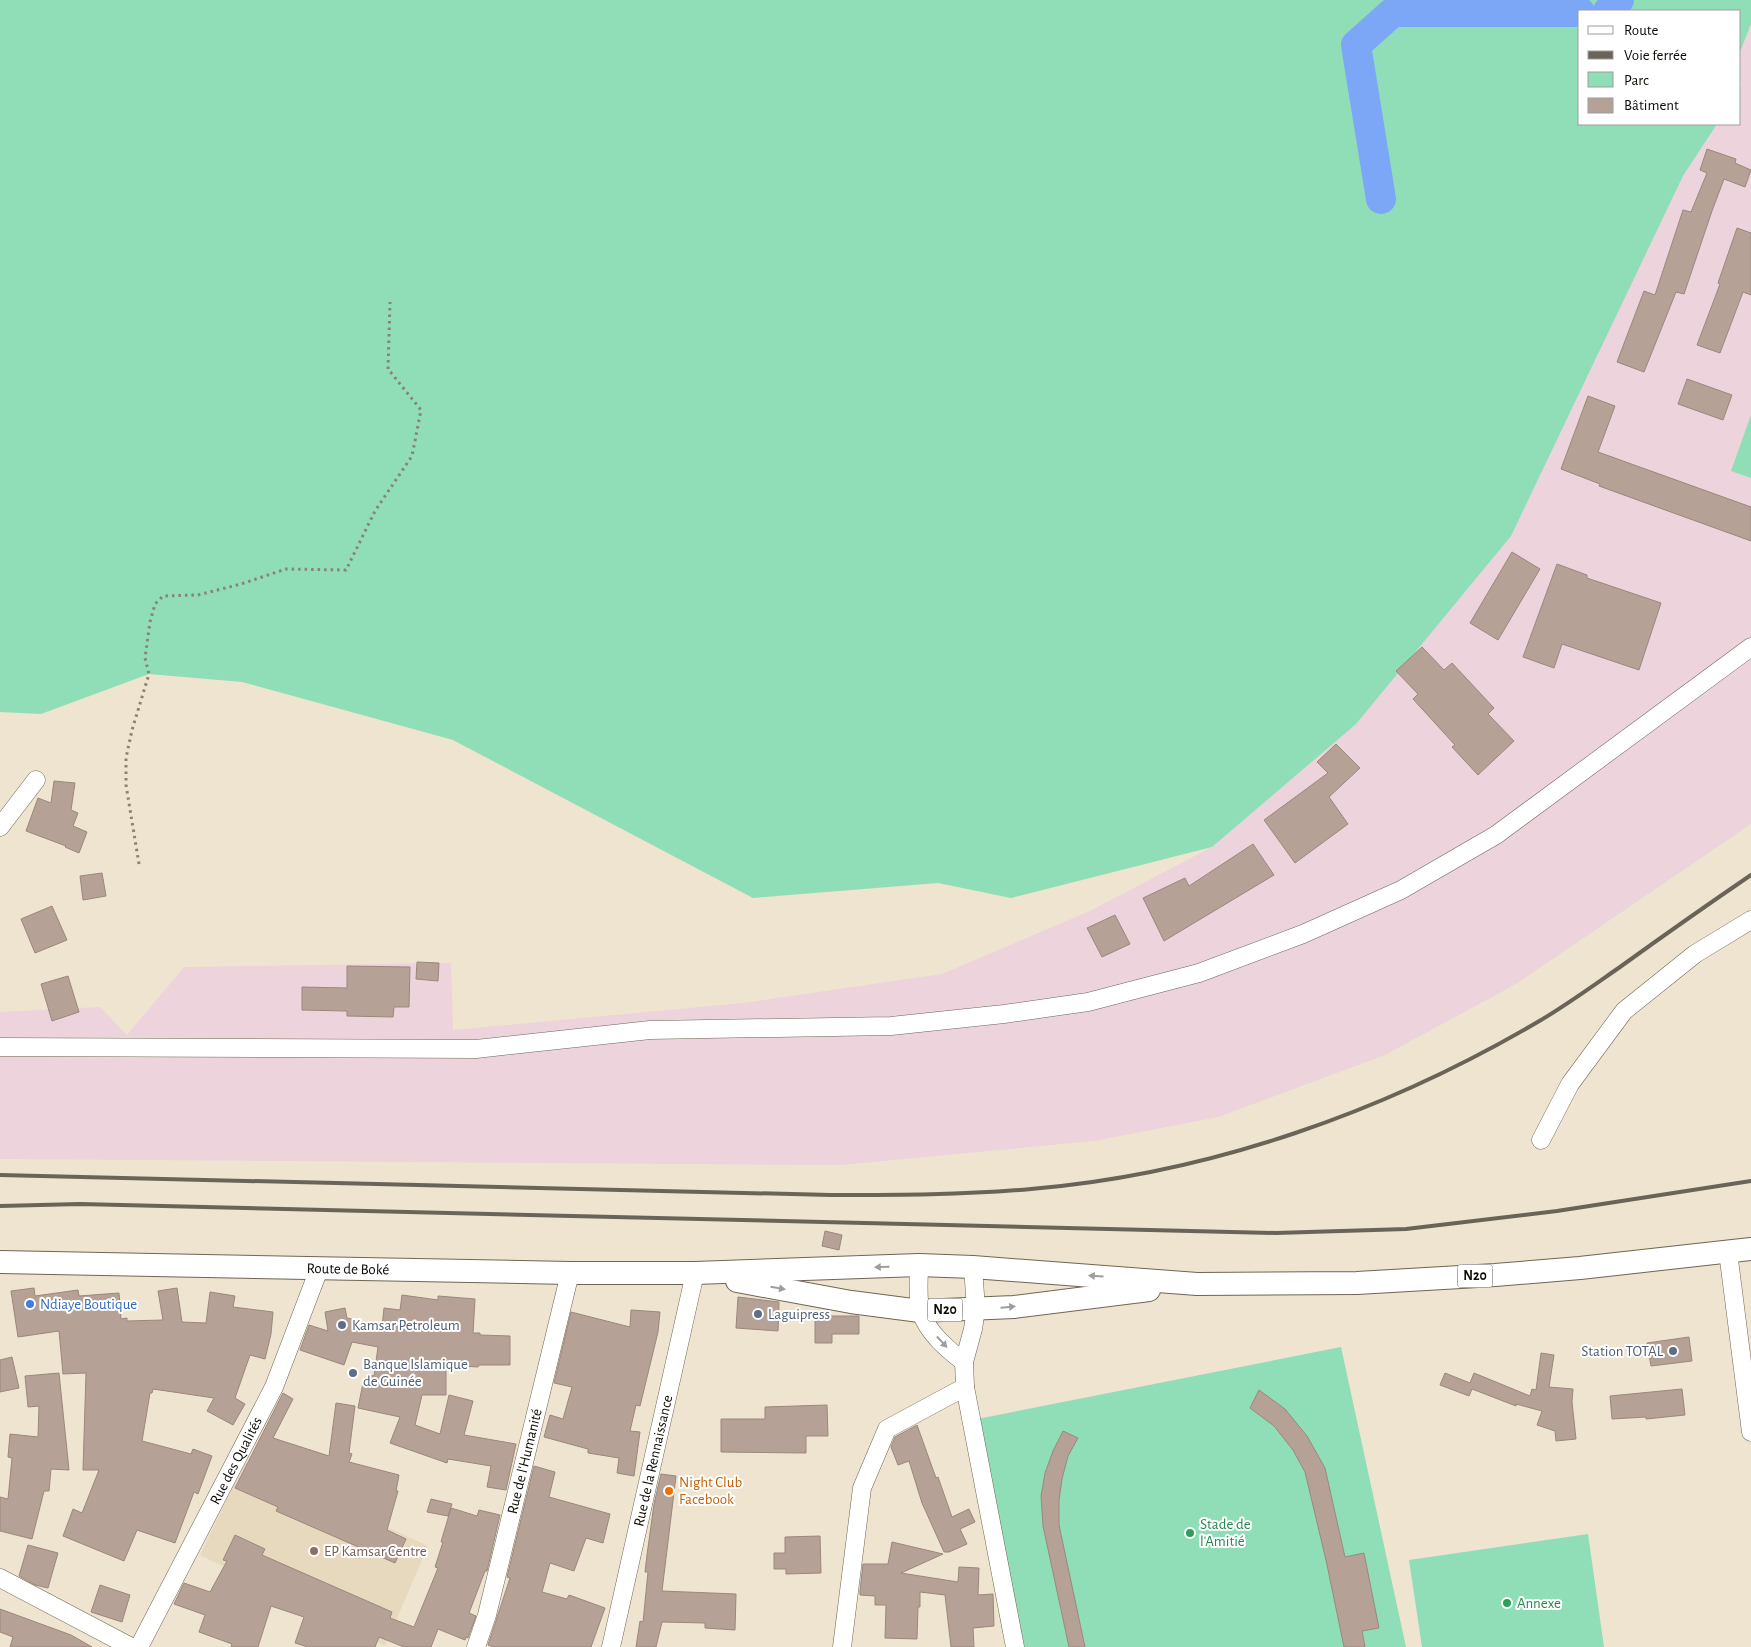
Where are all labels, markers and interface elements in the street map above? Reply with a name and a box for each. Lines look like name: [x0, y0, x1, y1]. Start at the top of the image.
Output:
legend: [1578, 10, 1741, 125]
text: Route: [1624, 23, 1658, 38]
text: Voie ferrée: [1624, 48, 1687, 63]
text: Parc: [1624, 73, 1649, 88]
text: Bâtiment: [1624, 98, 1679, 113]
street label: Route de Boké: [306, 1260, 390, 1277]
one-way arrow: [873, 1263, 889, 1271]
road number: N20: [1458, 1264, 1492, 1288]
one-way arrow: [1088, 1272, 1104, 1280]
one-way arrow: [770, 1285, 786, 1293]
place label: Ndiaye Boutique: [40, 1297, 137, 1312]
marker: Ndiaye Boutique: [24, 1298, 36, 1310]
road number: N20: [928, 1298, 962, 1322]
one-way arrow: [1001, 1303, 1017, 1311]
place label: Laguipress: [768, 1307, 830, 1322]
marker: Laguipress: [752, 1308, 764, 1320]
place label: Kamsar Petroleum: [352, 1318, 460, 1333]
marker: Kamsar Petroleum: [336, 1319, 348, 1331]
one-way arrow: [936, 1336, 948, 1348]
place label: Station TOTAL: [1581, 1344, 1664, 1359]
marker: Station TOTAL: [1667, 1345, 1679, 1357]
place label: Banque Islamique de Guinée: [363, 1357, 468, 1389]
marker: Banque Islamique de Guinée: [347, 1367, 359, 1379]
street label: Rue de la Rennaissance: [631, 1393, 675, 1528]
street label: Rue de l'Humanité: [504, 1407, 544, 1515]
street label: Rue des Qualités: [207, 1414, 265, 1507]
place label: Night Club Facebook: [679, 1475, 742, 1507]
marker: Night Club Facebook: [663, 1485, 675, 1497]
place label: Stade de l'Amitié: [1200, 1517, 1251, 1549]
marker: Stade de l'Amitié: [1184, 1527, 1196, 1539]
place label: EP Kamsar Centre: [324, 1544, 427, 1559]
marker: EP Kamsar Centre: [308, 1545, 320, 1557]
place label: Annexe: [1517, 1596, 1561, 1611]
marker: Annexe: [1501, 1597, 1513, 1609]

